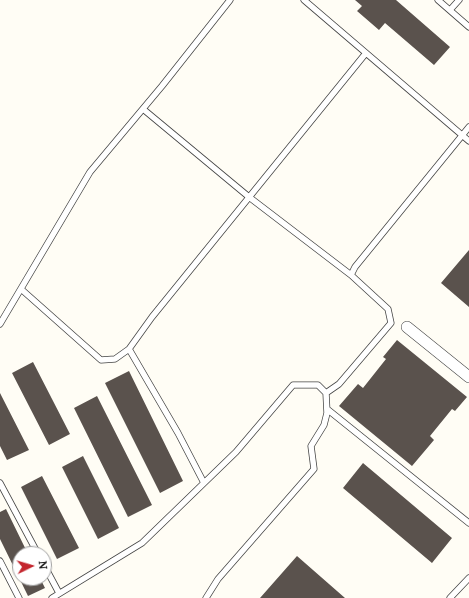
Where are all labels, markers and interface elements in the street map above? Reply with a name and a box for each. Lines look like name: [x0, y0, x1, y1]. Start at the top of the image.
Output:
north arrow: [12, 546, 52, 586]
text: N: [36, 560, 50, 570]

